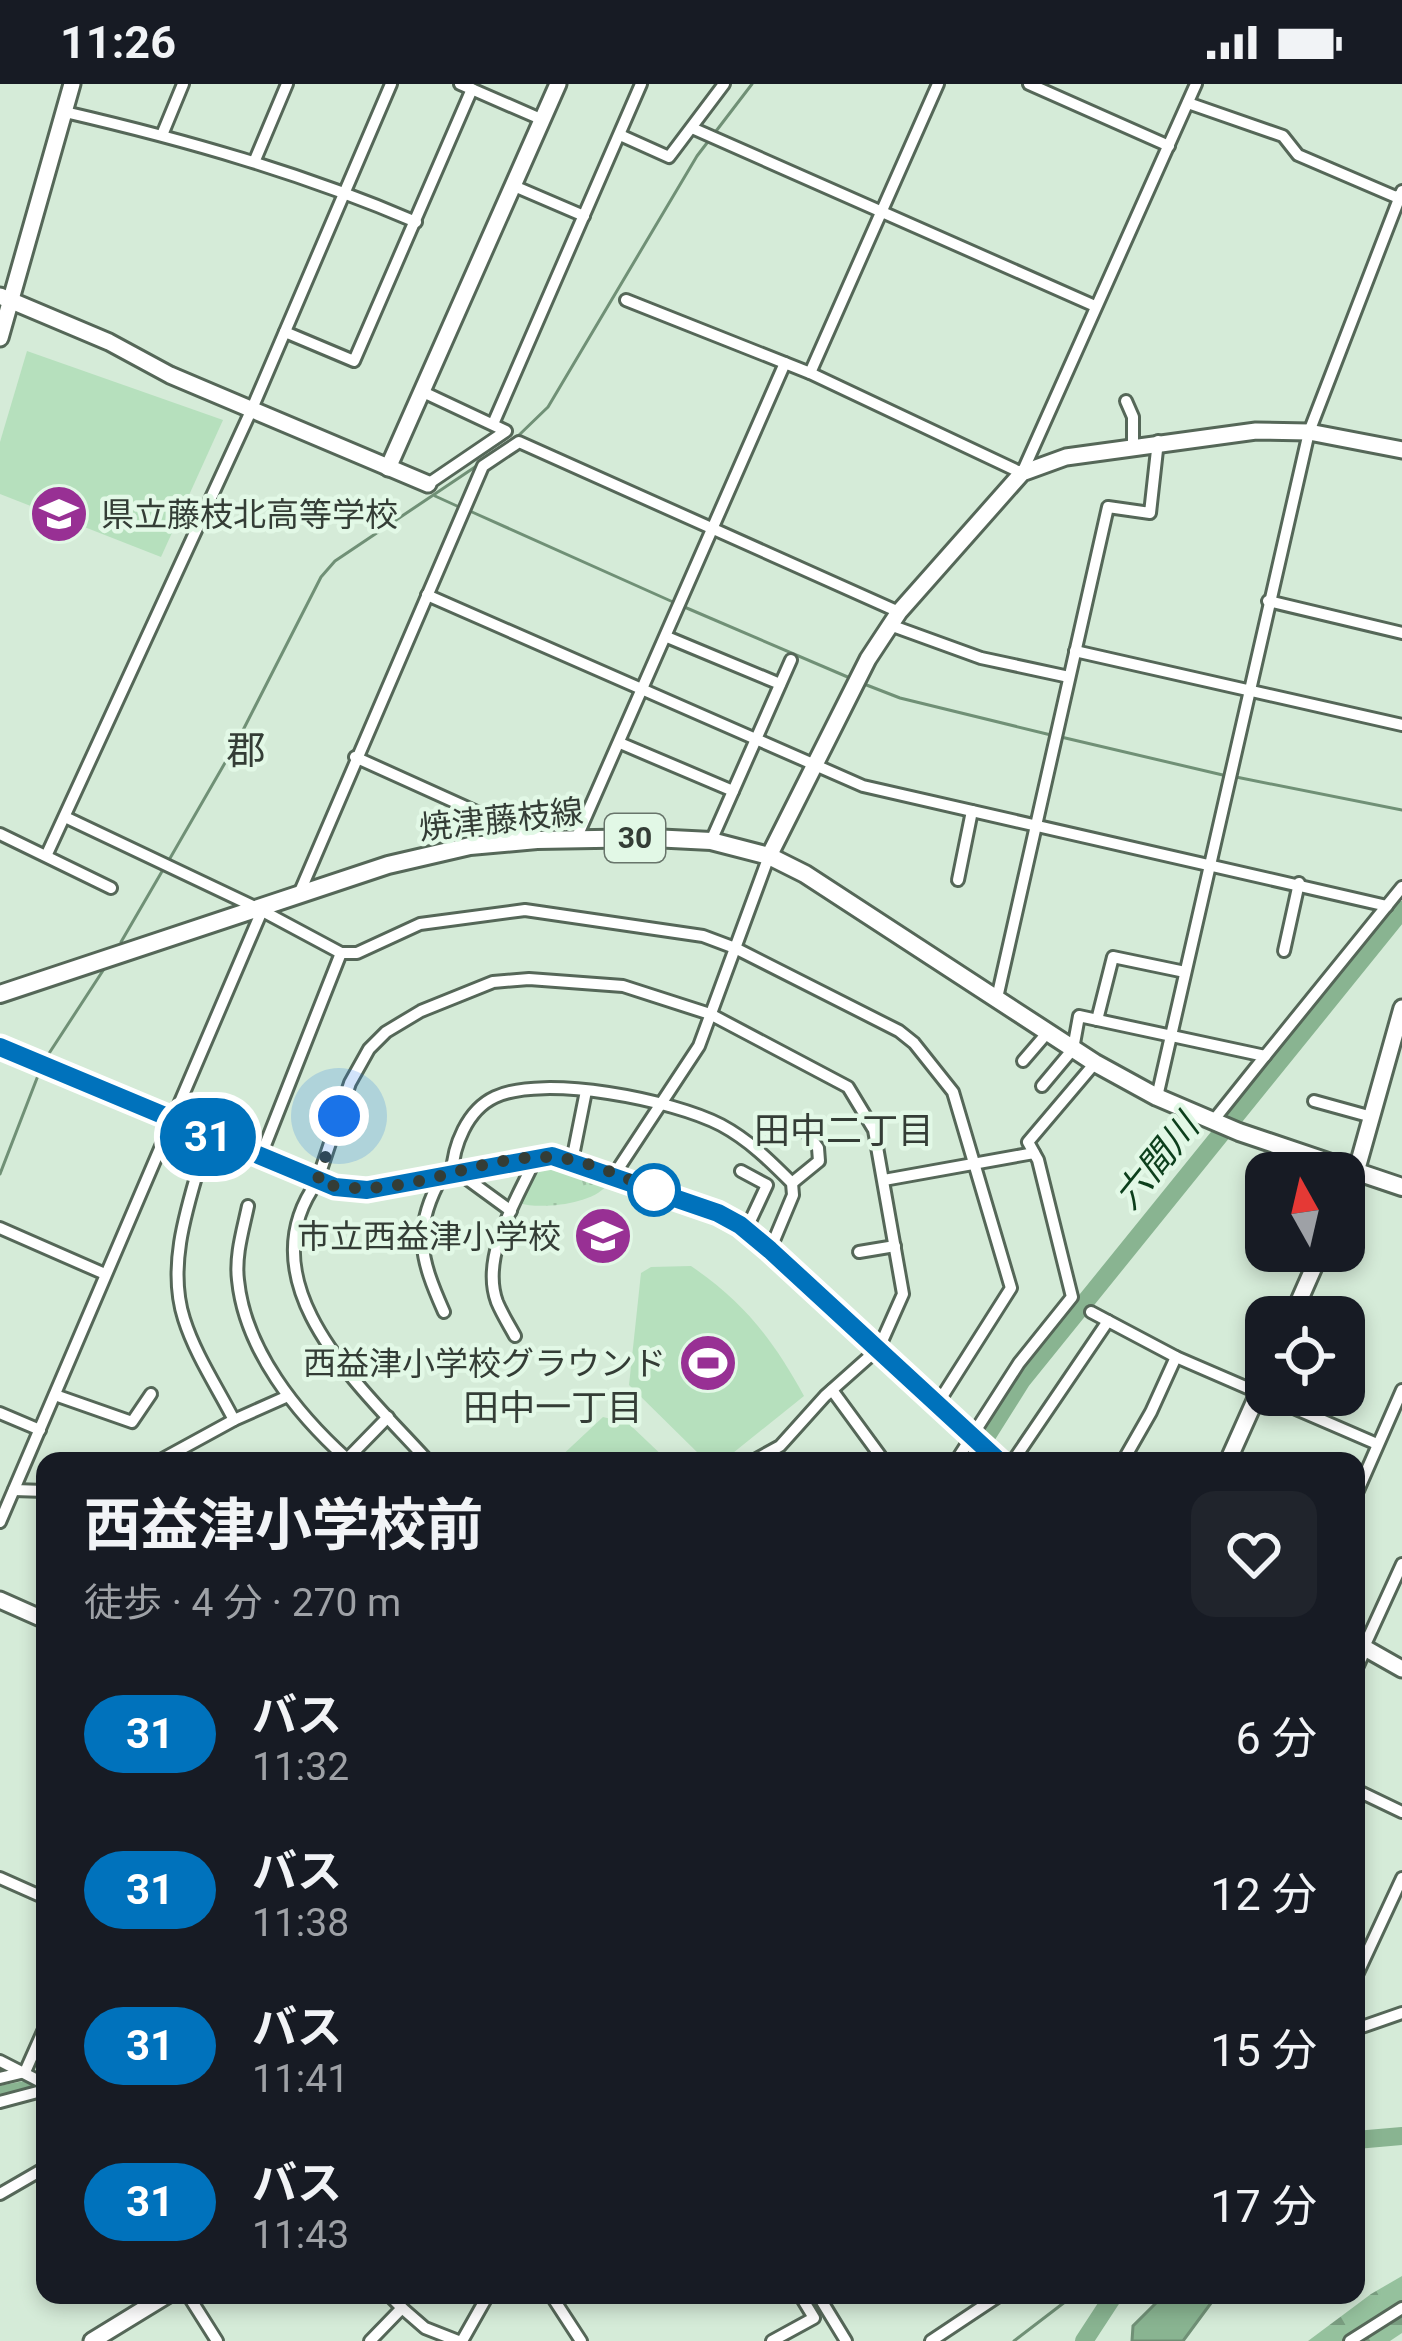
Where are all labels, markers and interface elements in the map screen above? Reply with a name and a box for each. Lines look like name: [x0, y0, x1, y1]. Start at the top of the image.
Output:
text: 11:26: [60, 16, 176, 69]
school or university icon: 県立藤枝北高等学校: [28, 483, 90, 545]
place label: 県立藤枝北高等学校: [101, 495, 398, 534]
district label: 郡: [226, 728, 266, 774]
street label: 焼津藤枝線: [417, 791, 585, 848]
road number: 30: [605, 814, 665, 862]
your location: [309, 1086, 369, 1146]
line badge: 31: [154, 1098, 262, 1176]
water label: 六間川: [1106, 1103, 1210, 1217]
district label: 田中二丁目: [754, 1110, 934, 1152]
text: 31: [184, 1112, 232, 1161]
north arrow: [1245, 1152, 1365, 1272]
map controls: [1245, 1152, 1365, 1416]
unlabelled marker: [629, 1165, 679, 1215]
school or university icon: 市立西益津小学校: [572, 1205, 634, 1267]
place label: 市立西益津小学校: [297, 1217, 561, 1256]
button: locate: [1245, 1296, 1365, 1416]
sports icon: 西益津小学校グラウンド: [677, 1332, 739, 1394]
place label: 西益津小学校グラウンド: [303, 1344, 666, 1383]
district label: 田中一丁目: [463, 1387, 643, 1429]
button: heart: [1191, 1491, 1317, 1617]
text: 西益津小学校前: [84, 1492, 483, 1559]
text: 徒歩 · 4 分 · 270 m: [84, 1580, 401, 1626]
text: バス: [252, 1689, 342, 1742]
text: 31: [126, 1709, 174, 1758]
text: 6 分: [1236, 1712, 1317, 1765]
text: 11:32: [252, 1744, 349, 1790]
text: バス: [252, 1845, 342, 1898]
text: 31: [126, 1865, 174, 1914]
text: 12 分: [1210, 1868, 1317, 1921]
text: 11:38: [252, 1900, 349, 1946]
text: バス: [252, 2001, 342, 2054]
text: 31: [126, 2021, 174, 2070]
text: 15 分: [1210, 2024, 1317, 2077]
text: 11:41: [252, 2056, 349, 2102]
text: バス: [252, 2157, 342, 2210]
text: 31: [126, 2177, 174, 2226]
text: 17 分: [1210, 2180, 1317, 2233]
text: 11:43: [252, 2212, 349, 2258]

